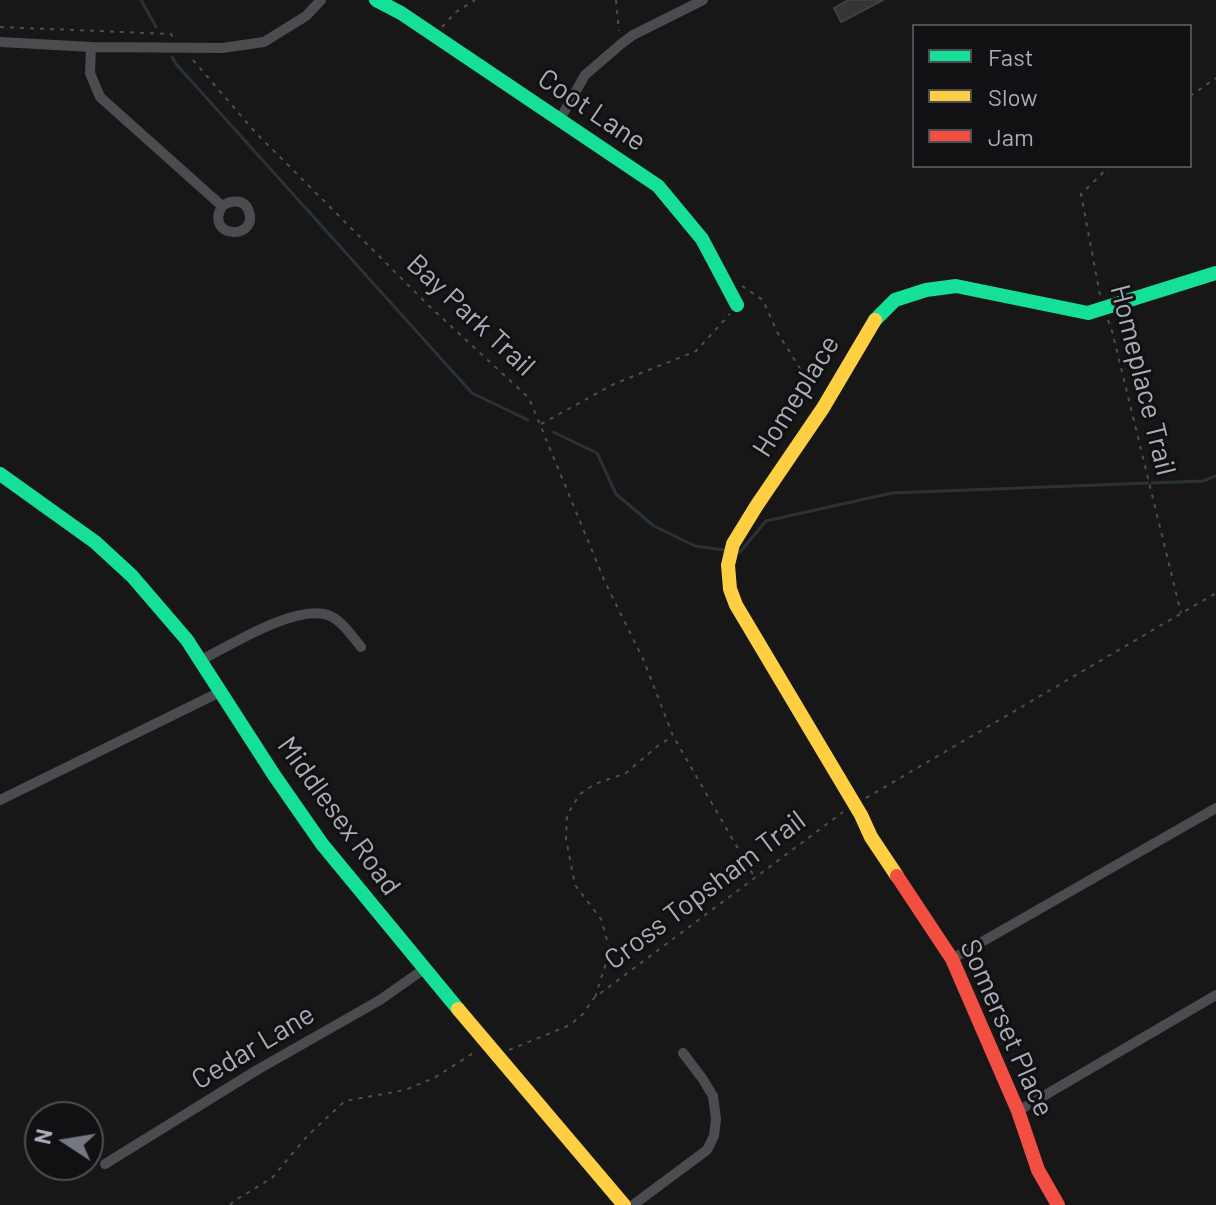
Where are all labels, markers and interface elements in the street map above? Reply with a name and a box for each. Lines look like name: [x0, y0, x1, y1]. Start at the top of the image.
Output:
legend: [912, 24, 1192, 168]
text: Fast: [988, 42, 1033, 71]
street label: Coot Lane: [532, 62, 652, 158]
text: Slow: [988, 82, 1037, 111]
text: Jam: [988, 122, 1034, 151]
street label: Bay Park Trail: [400, 247, 542, 383]
street label: Homeplace Trail: [1103, 281, 1183, 479]
street label: Homeplace: [745, 329, 847, 463]
street label: Middlesex Road: [270, 730, 408, 902]
street label: Cross Topsham Trail: [598, 803, 812, 977]
street label: Somerset Place: [953, 934, 1061, 1122]
street label: Cedar Lane: [185, 997, 321, 1097]
north arrow: [24, 1101, 104, 1181]
text: N: [28, 1127, 57, 1146]

